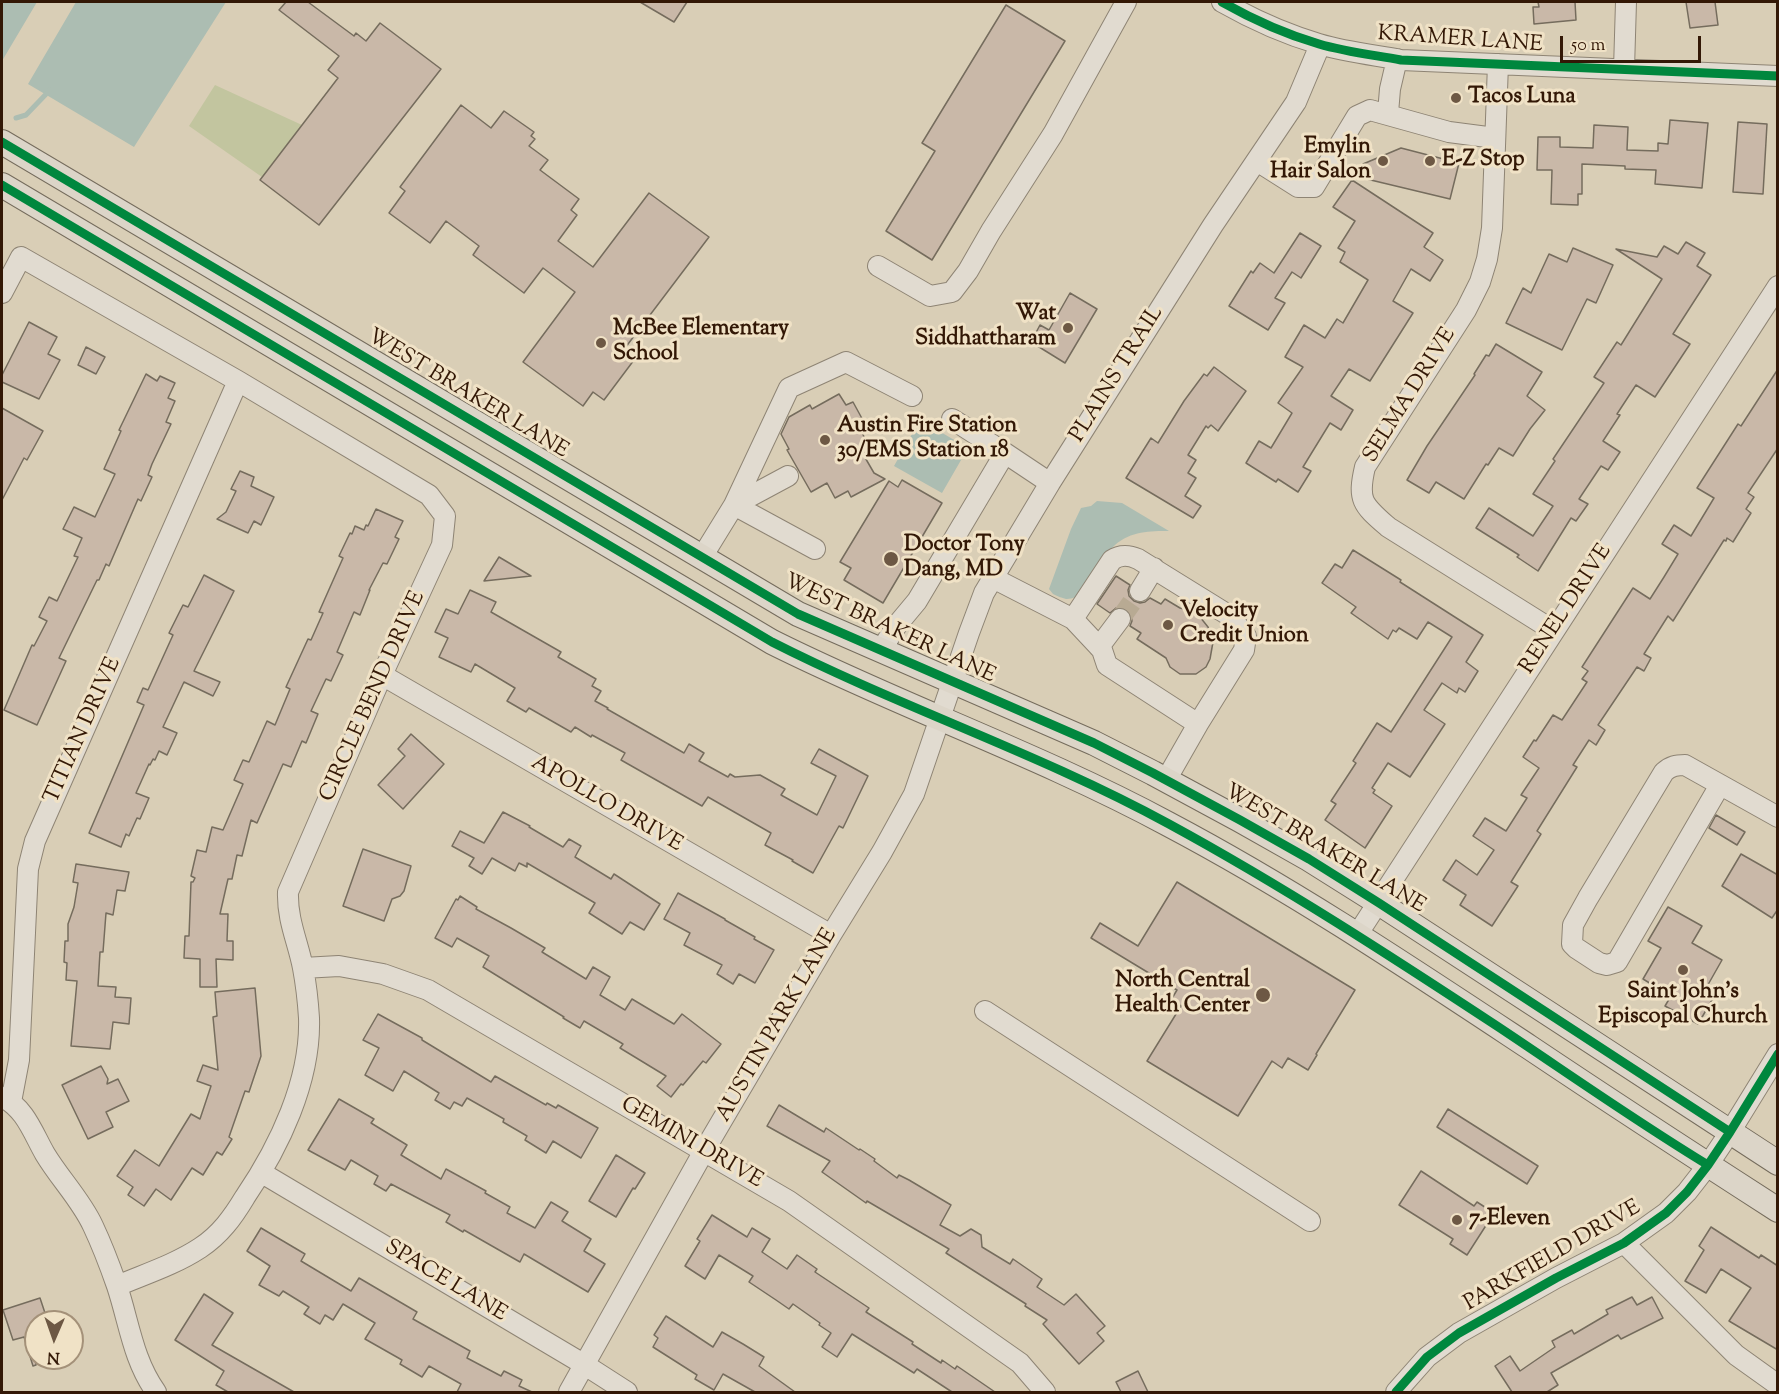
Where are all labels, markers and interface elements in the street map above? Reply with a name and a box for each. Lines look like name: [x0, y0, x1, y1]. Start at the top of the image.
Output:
street label: KRAMER LANE: [1377, 22, 1543, 60]
scale bar: [1563, 24, 1704, 62]
text: 50 m: [1571, 33, 1605, 59]
place label: Tacos Luna: [1468, 85, 1576, 111]
marker: Tacos Luna: [1449, 91, 1463, 105]
place label: Emylin Hair Salon: [1270, 135, 1371, 186]
place label: E-Z Stop: [1442, 148, 1524, 174]
marker: Emylin Hair Salon: [1376, 154, 1390, 168]
marker: E-Z Stop: [1423, 154, 1437, 168]
place label: Wat Siddhattharam: [915, 302, 1056, 354]
street label: PLAINS TRAIL: [1066, 302, 1170, 448]
place label: McBee Elementary School: [613, 317, 789, 368]
marker: Wat Siddhattharam: [1061, 321, 1075, 335]
street label: WEST BRAKER LANE: [362, 324, 572, 466]
street label: SELMA DRIVE: [1359, 324, 1463, 468]
marker: McBee Elementary School: [594, 336, 608, 350]
place label: Austin Fire Station 30/EMS Station 18: [837, 414, 1017, 466]
marker: Austin Fire Station 30/EMS Station 18: [818, 433, 832, 447]
place label: Doctor Tony Dang, MD: [904, 533, 1025, 584]
street label: RENEL DRIVE: [1515, 540, 1619, 680]
marker: Doctor Tony Dang, MD: [882, 550, 900, 568]
street label: WEST BRAKER LANE: [779, 569, 999, 691]
street label: CIRCLE BEND DRIVE: [316, 588, 432, 806]
place label: Velocity Credit Union: [1180, 599, 1309, 650]
marker: Velocity Credit Union: [1161, 618, 1175, 632]
street label: TITIAN DRIVE: [40, 654, 128, 808]
street label: APOLLO DRIVE: [526, 751, 686, 859]
street label: WEST BRAKER LANE: [1219, 779, 1429, 921]
street label: AUSTIN PARK LANE: [712, 924, 844, 1128]
marker: Saint John's Episcopal Church: [1676, 963, 1690, 977]
place label: North Central Health Center: [1115, 969, 1250, 1020]
place label: Saint John's Episcopal Church: [1598, 980, 1768, 1032]
marker: North Central Health Center: [1254, 986, 1272, 1004]
street label: GEMINI DRIVE: [615, 1093, 767, 1195]
street label: PARKFIELD DRIVE: [1460, 1196, 1646, 1318]
place label: 7-Eleven: [1469, 1207, 1550, 1233]
marker: 7-Eleven: [1450, 1213, 1464, 1227]
street label: SPACE LANE: [379, 1235, 511, 1329]
north arrow: [24, 1310, 84, 1370]
text: N: [47, 1345, 60, 1368]

